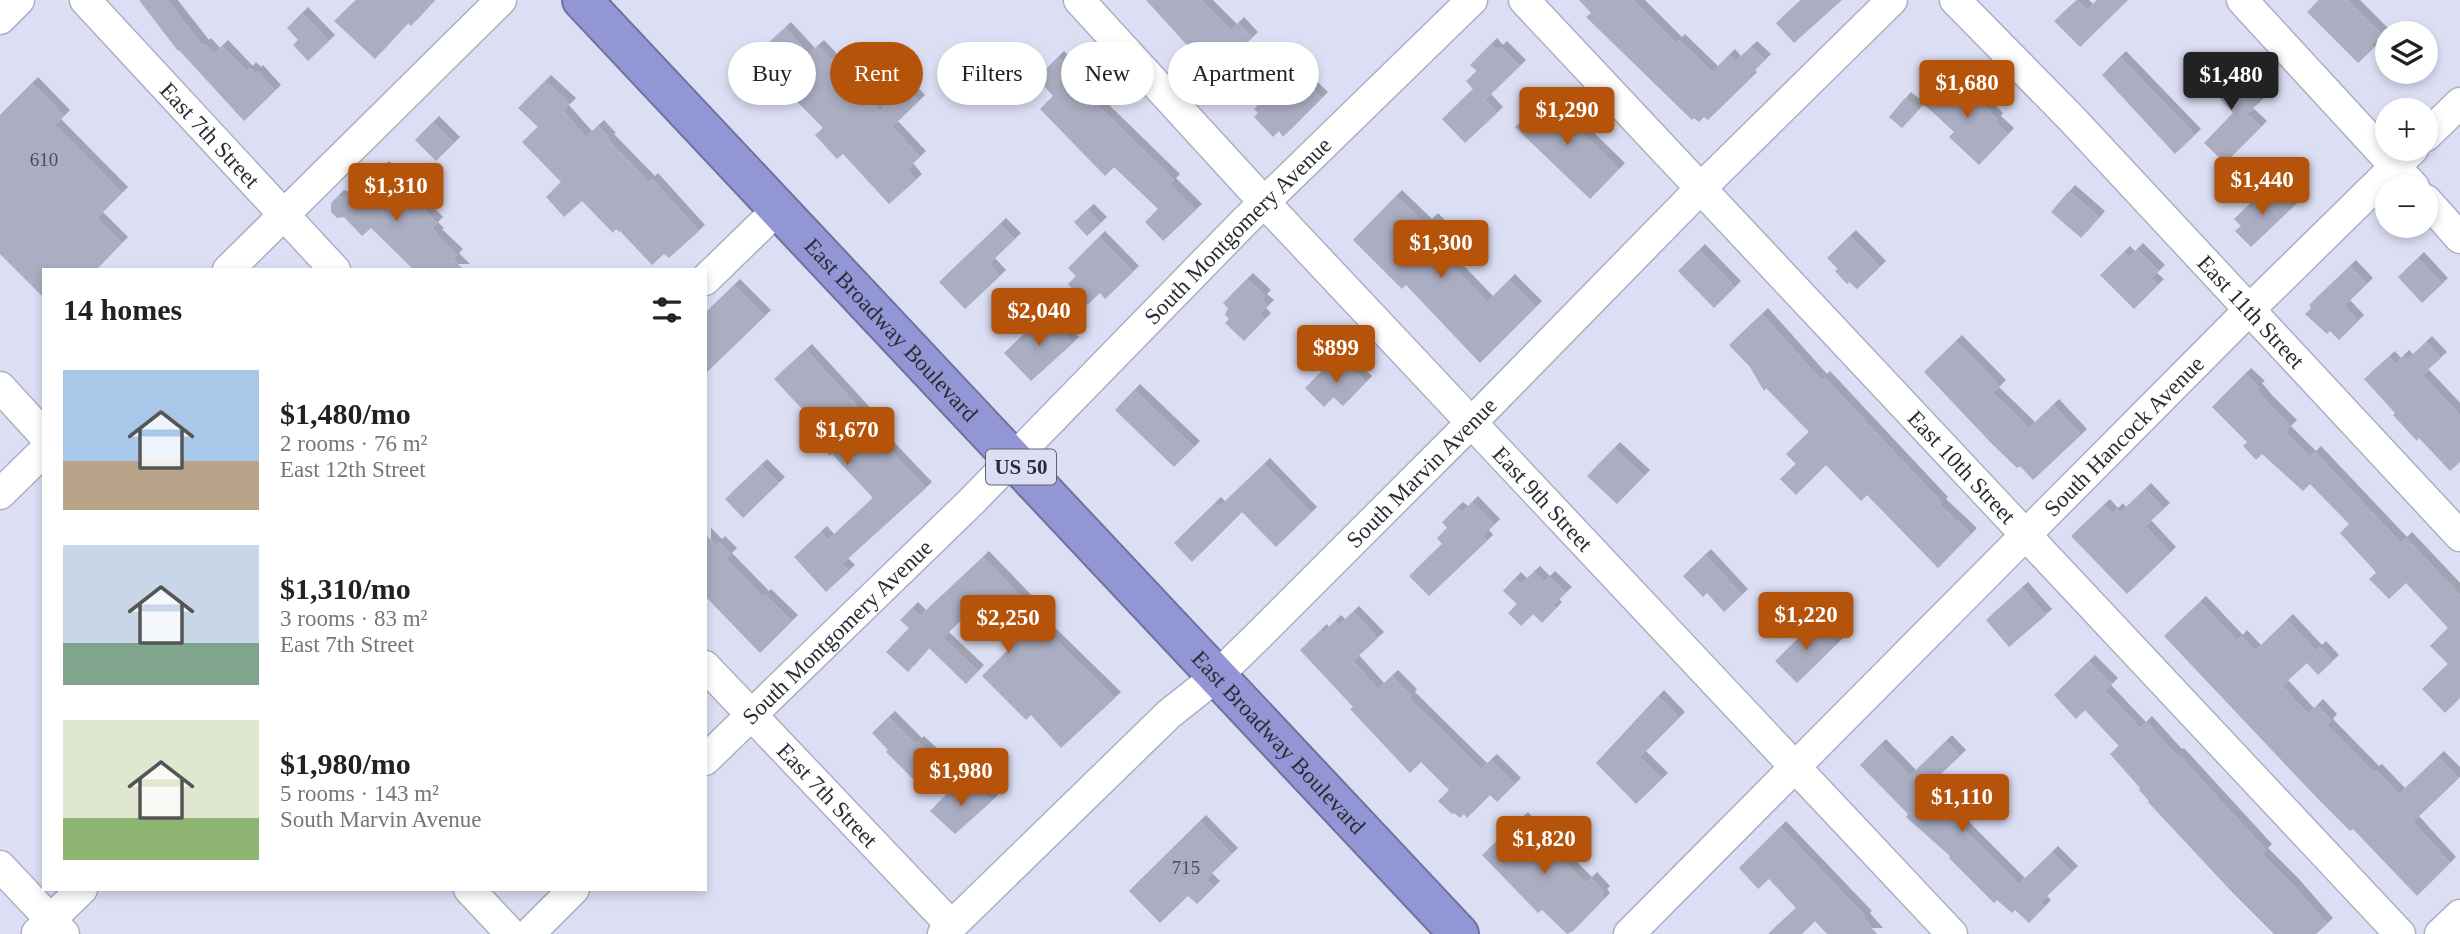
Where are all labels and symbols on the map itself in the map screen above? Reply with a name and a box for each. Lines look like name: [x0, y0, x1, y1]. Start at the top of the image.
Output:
pin: $1,480: [2174, 52, 2288, 112]
pin: $1,680: [1910, 60, 2024, 120]
street label: East 7th Street: [155, 78, 265, 194]
pin: $1,290: [1510, 88, 1624, 147]
street label: South Montgomery Avenue: [1139, 132, 1336, 330]
house number: 610: [30, 149, 58, 170]
pin: $1,440: [2205, 158, 2319, 217]
pin: $1,310: [339, 164, 453, 223]
pin: $1,300: [1384, 220, 1498, 280]
street label: East Broadway Boulevard: [799, 233, 983, 427]
street label: East 11th Street: [2192, 250, 2310, 374]
pin: $2,040: [982, 288, 1096, 348]
pin: $899: [1295, 326, 1377, 385]
street label: South Hancock Avenue: [2039, 351, 2209, 522]
street label: South Marvin Avenue: [1342, 393, 1502, 553]
street label: East 10th Street: [1903, 405, 2021, 529]
pin: $1,670: [790, 407, 904, 467]
street label: East 9th Street: [1487, 442, 1598, 557]
road number: US 50: [986, 449, 1056, 484]
street label: South Montgomery Avenue: [738, 535, 937, 730]
pin: $1,220: [1749, 592, 1863, 652]
pin: $2,250: [951, 596, 1065, 655]
street label: East Broadway Boulevard: [1187, 646, 1371, 839]
street label: East 7th Street: [772, 738, 883, 853]
pin: $1,980: [904, 748, 1018, 808]
pin: $1,110: [1905, 774, 2019, 834]
pin: $1,820: [1487, 816, 1601, 876]
house number: 715: [1172, 857, 1200, 878]

